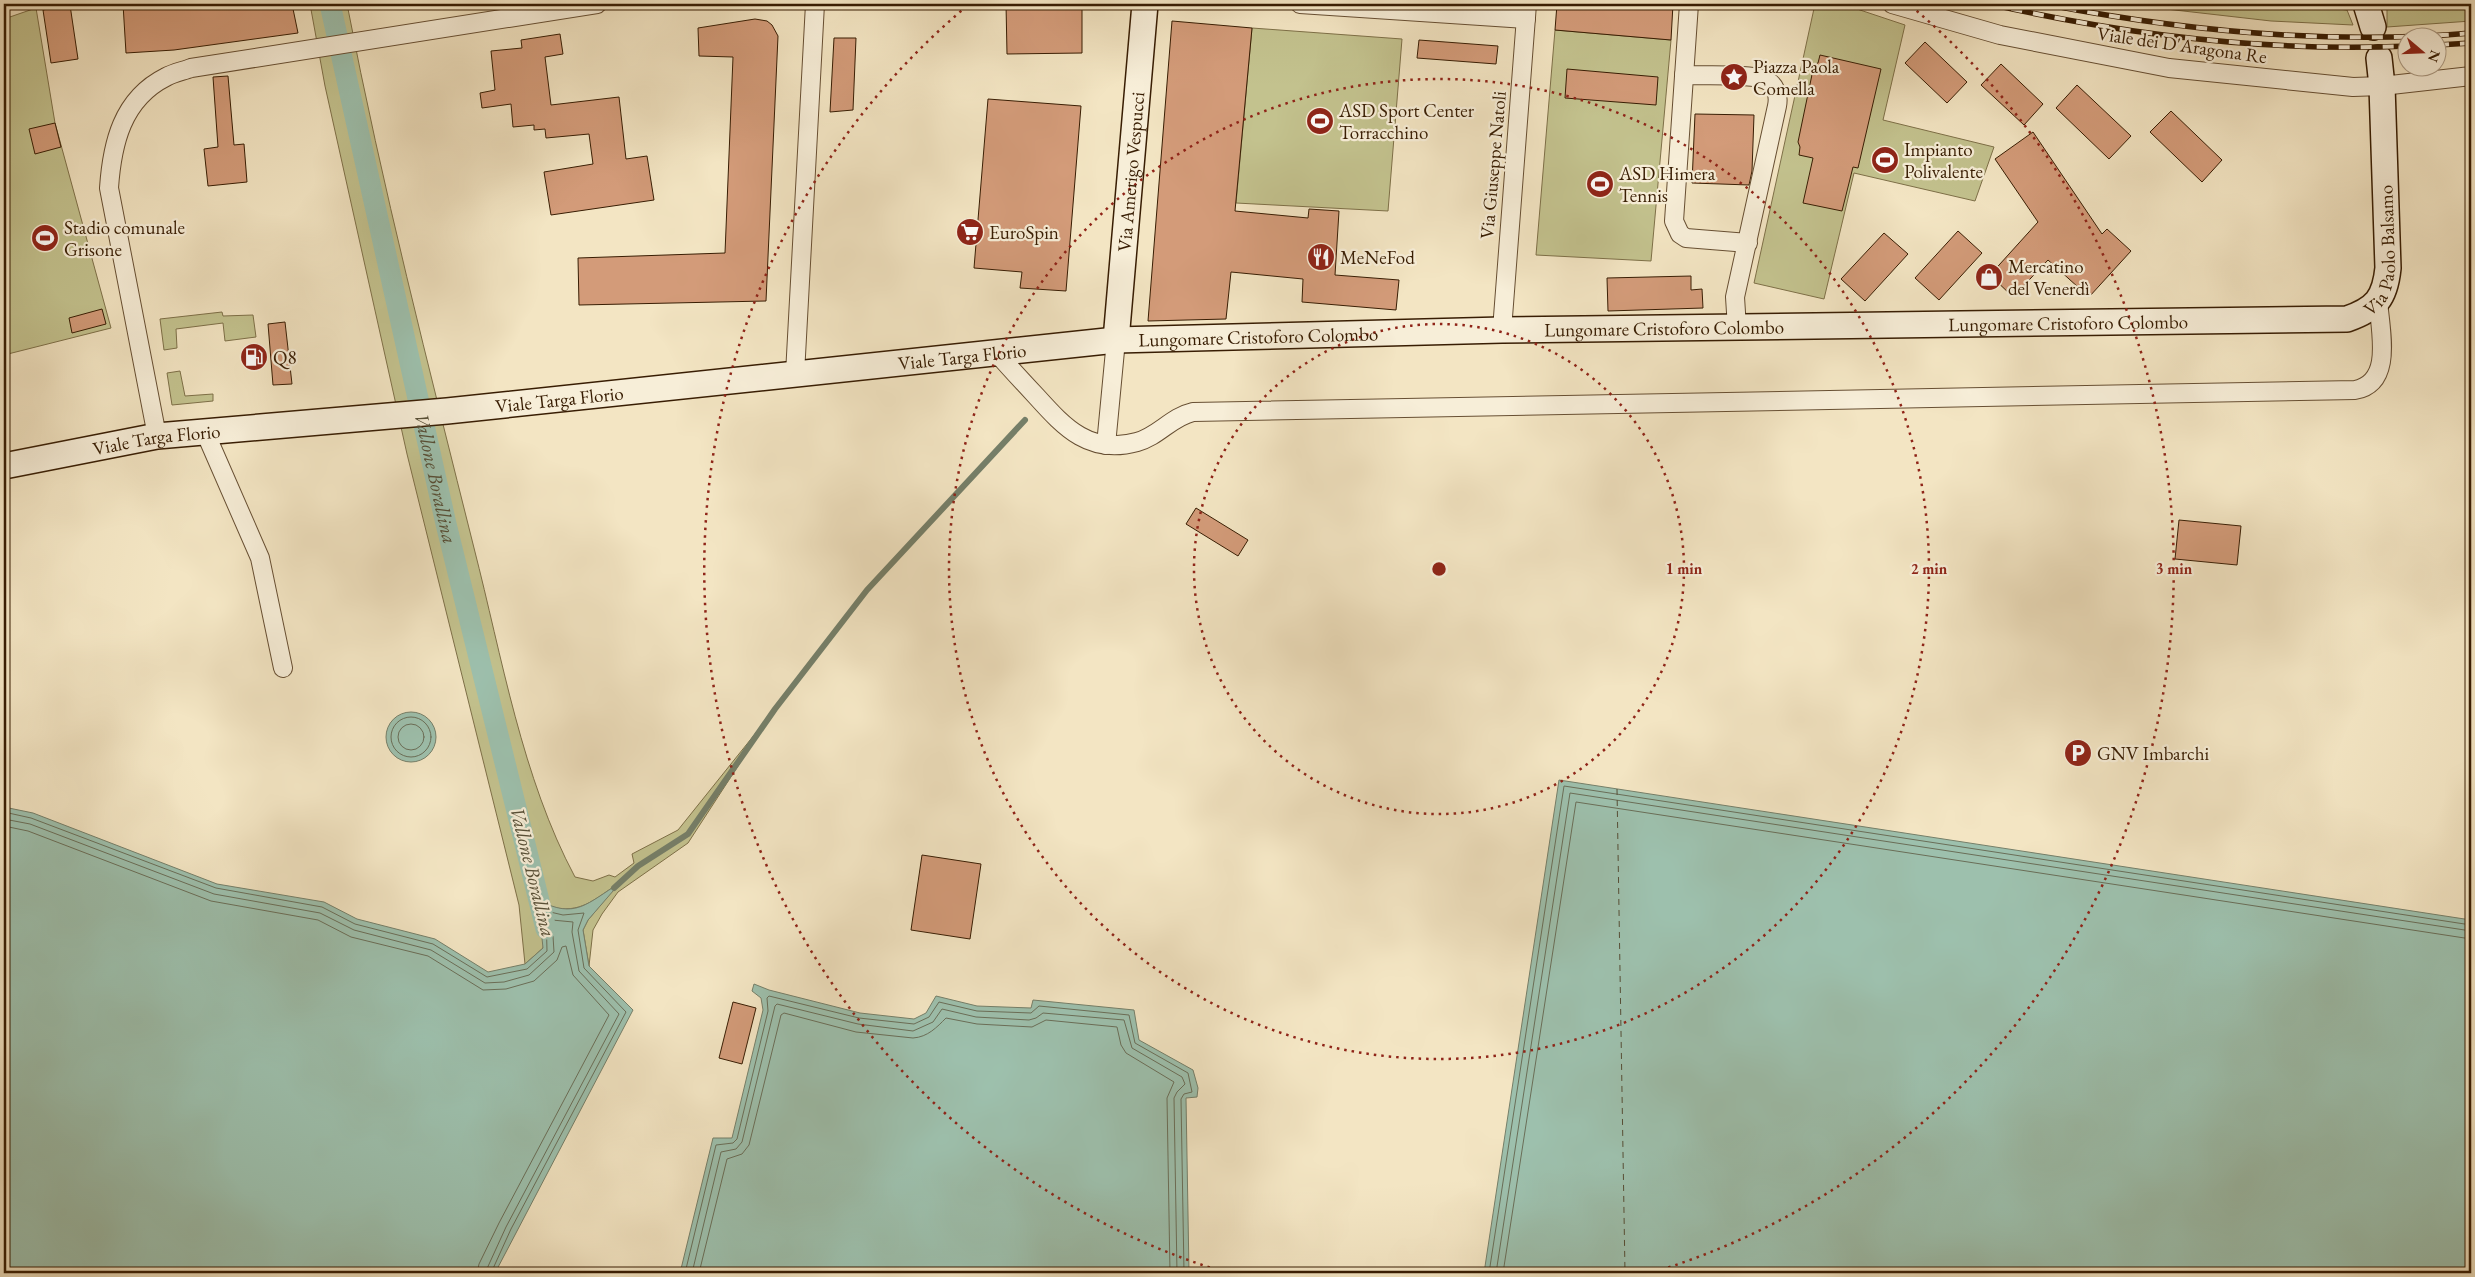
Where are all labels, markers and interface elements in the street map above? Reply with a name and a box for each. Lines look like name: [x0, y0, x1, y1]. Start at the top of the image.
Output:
street label: Viale dei D'Aragona Re: [2096, 21, 2268, 69]
north arrow: [2398, 28, 2448, 78]
text: N: [2424, 48, 2445, 65]
place label: Piazza Paola Comella: [1753, 54, 1840, 101]
place icon: Piazza Paola Comella: [1719, 62, 1749, 92]
street label: Via Amerigo Vespucci: [1111, 90, 1150, 253]
street label: Via Giuseppe Natoli: [1474, 90, 1512, 240]
place label: ASD Sport Center Torracchino: [1338, 98, 1475, 145]
sports icon: ASD Sport Center Torracchino: [1305, 106, 1335, 136]
place label: Impianto Polivalente: [1904, 137, 1983, 184]
sports icon: Impianto Polivalente: [1870, 145, 1900, 175]
place label: ASD Himera Tennis: [1618, 161, 1716, 208]
sports icon: ASD Himera Tennis: [1585, 169, 1615, 199]
street label: Via Paolo Balsamo: [2358, 185, 2401, 321]
place label: Stadio comunale Grisone: [64, 215, 185, 262]
supermarket icon: EuroSpin: [955, 217, 985, 247]
place label: EuroSpin: [989, 220, 1059, 245]
sports icon: Stadio comunale Grisone: [30, 223, 60, 253]
restaurant icon: MeNeFod: [1306, 242, 1336, 272]
place label: MeNeFod: [1340, 245, 1415, 270]
place label: Mercatino del Venerdì: [2008, 254, 2090, 301]
shop icon: Mercatino del Venerdì: [1974, 262, 2004, 292]
street label: Lungomare Cristoforo Colombo: [1948, 309, 2188, 337]
street label: Lungomare Cristoforo Colombo: [1544, 314, 1784, 342]
street label: Lungomare Cristoforo Colombo: [1138, 321, 1378, 352]
street label: Viale Targa Florio: [897, 337, 1028, 376]
fuel station icon: Q8: [239, 342, 269, 372]
place label: Q8: [273, 345, 297, 370]
street label: Viale Targa Florio: [494, 380, 625, 418]
water label: Vallone Borallina: [409, 411, 463, 546]
street label: Viale Targa Florio: [90, 418, 221, 461]
text: 1 min: [1666, 559, 1703, 578]
text: 2 min: [1911, 559, 1948, 578]
text: 3 min: [2156, 559, 2193, 578]
centre of rings: [1430, 560, 1448, 578]
parking icon: GNV Imbarchi: [2063, 738, 2093, 768]
place label: GNV Imbarchi: [2097, 741, 2210, 766]
water label: Vallone Borallina: [504, 804, 562, 940]

